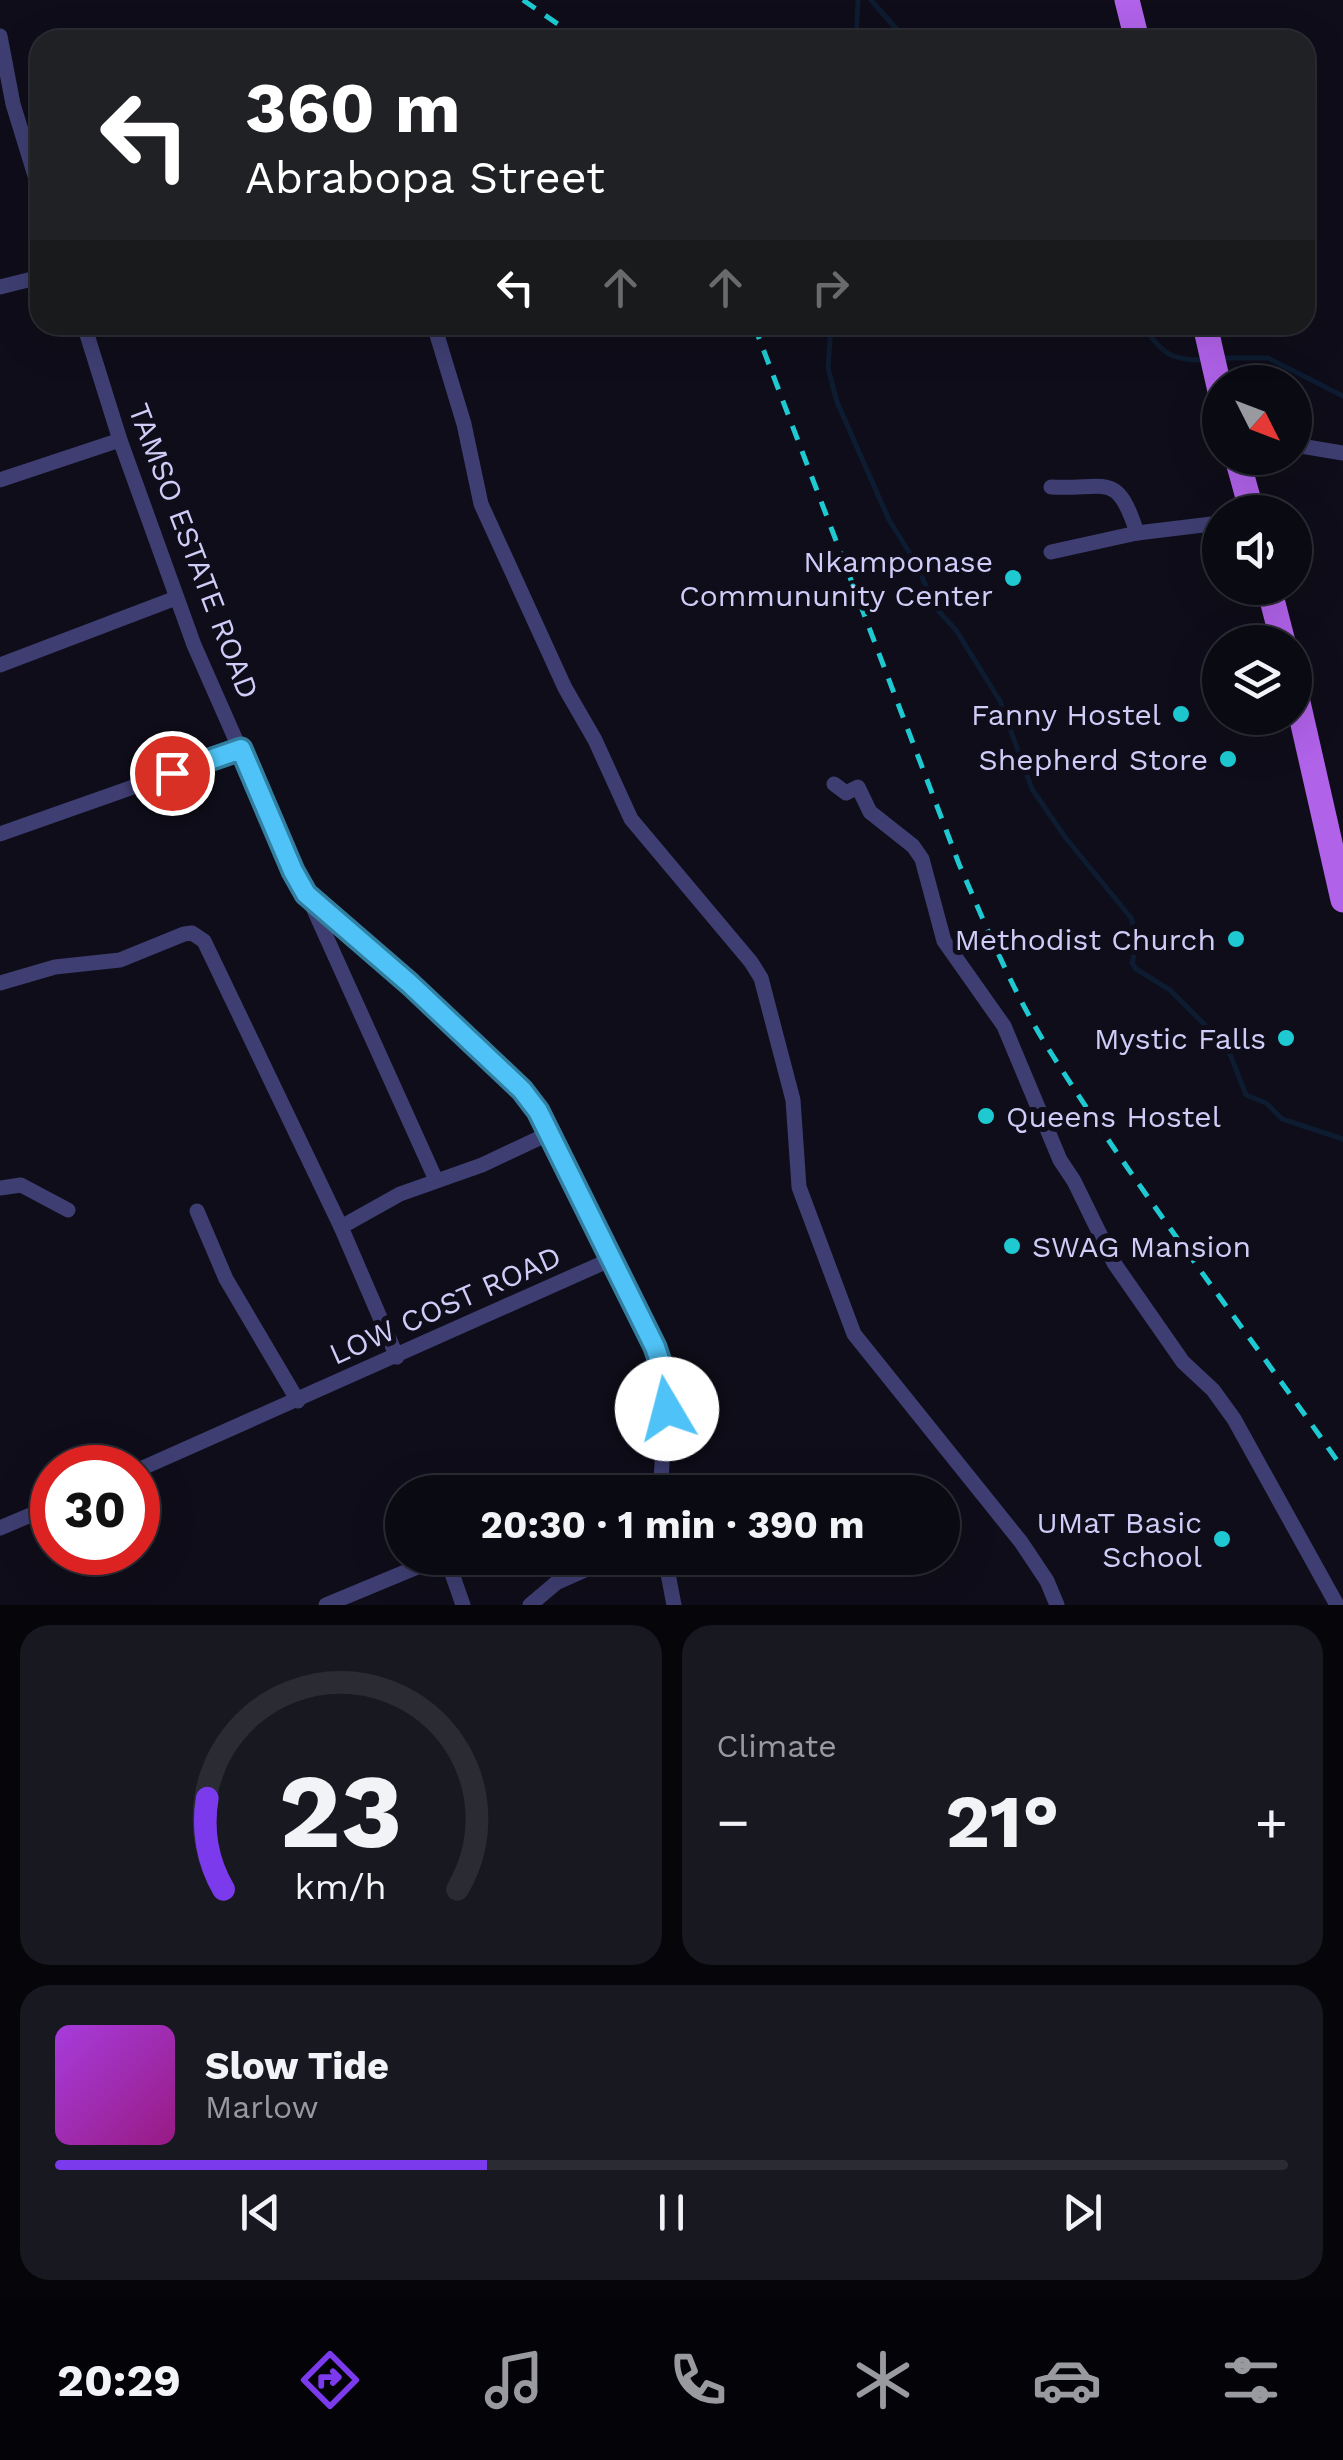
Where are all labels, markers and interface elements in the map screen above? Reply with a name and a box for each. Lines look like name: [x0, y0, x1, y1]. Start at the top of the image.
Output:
text: 360 m: [245, 67, 461, 149]
icon: left: [80, 70, 210, 200]
text: Abrabopa Street: [245, 151, 605, 204]
icon: left: [488, 260, 543, 315]
icon: ahead: [593, 260, 648, 315]
icon: ahead: [698, 260, 753, 315]
icon: right: [803, 260, 858, 315]
north arrow: [1202, 365, 1312, 475]
map controls: [1202, 365, 1312, 735]
street label: TAMSO ESTATE ROAD: [122, 399, 266, 703]
button: sound: [1202, 495, 1312, 605]
place label: Nkamponase Commununity Center: [679, 544, 993, 613]
marker: Nkamponase Commununity Center: [1002, 567, 1024, 589]
button: layers: [1202, 625, 1312, 735]
place label: Fanny Hostel: [971, 697, 1161, 732]
marker: Fanny Hostel: [1170, 703, 1192, 725]
pin: [130, 731, 215, 816]
place label: Shepherd Store: [979, 742, 1208, 777]
icon: arrive: [145, 746, 200, 801]
marker: Shepherd Store: [1217, 748, 1239, 770]
place label: Methodist Church: [954, 922, 1216, 957]
marker: Methodist Church: [1225, 928, 1247, 950]
place label: Mystic Falls: [1094, 1021, 1266, 1056]
marker: Mystic Falls: [1275, 1027, 1297, 1049]
place label: Queens Hostel: [1006, 1099, 1221, 1134]
marker: Queens Hostel: [975, 1105, 997, 1127]
place label: SWAG Mansion: [1032, 1229, 1251, 1264]
marker: SWAG Mansion: [1001, 1235, 1023, 1257]
street label: LOW COST ROAD: [324, 1238, 566, 1372]
position arrow: [615, 1357, 719, 1461]
speed limit sign: 30: [30, 1445, 160, 1575]
text: 20:30 · 1 min · 390 m: [480, 1503, 865, 1547]
place label: UMaT Basic School: [1036, 1505, 1202, 1574]
marker: UMaT Basic School: [1211, 1528, 1233, 1550]
text: Climate: [717, 1727, 837, 1765]
text: 23: [279, 1750, 403, 1872]
text: 21°: [945, 1777, 1059, 1865]
text: −: [717, 1790, 750, 1854]
text: +: [1255, 1790, 1288, 1854]
text: km/h: [295, 1866, 387, 1908]
text: Slow Tide: [205, 2044, 389, 2088]
text: Marlow: [205, 2088, 319, 2126]
icon: previous: [233, 2185, 288, 2240]
icon: pause: [644, 2185, 699, 2240]
icon: next: [1055, 2185, 1110, 2240]
icon: directions: [295, 2345, 365, 2415]
icon: music: [479, 2345, 549, 2415]
icon: phone: [663, 2345, 733, 2415]
icon: climate: [848, 2345, 918, 2415]
icon: car: [1032, 2345, 1102, 2415]
icon: filters: [1216, 2345, 1286, 2415]
text: 20:29: [57, 2354, 181, 2407]

